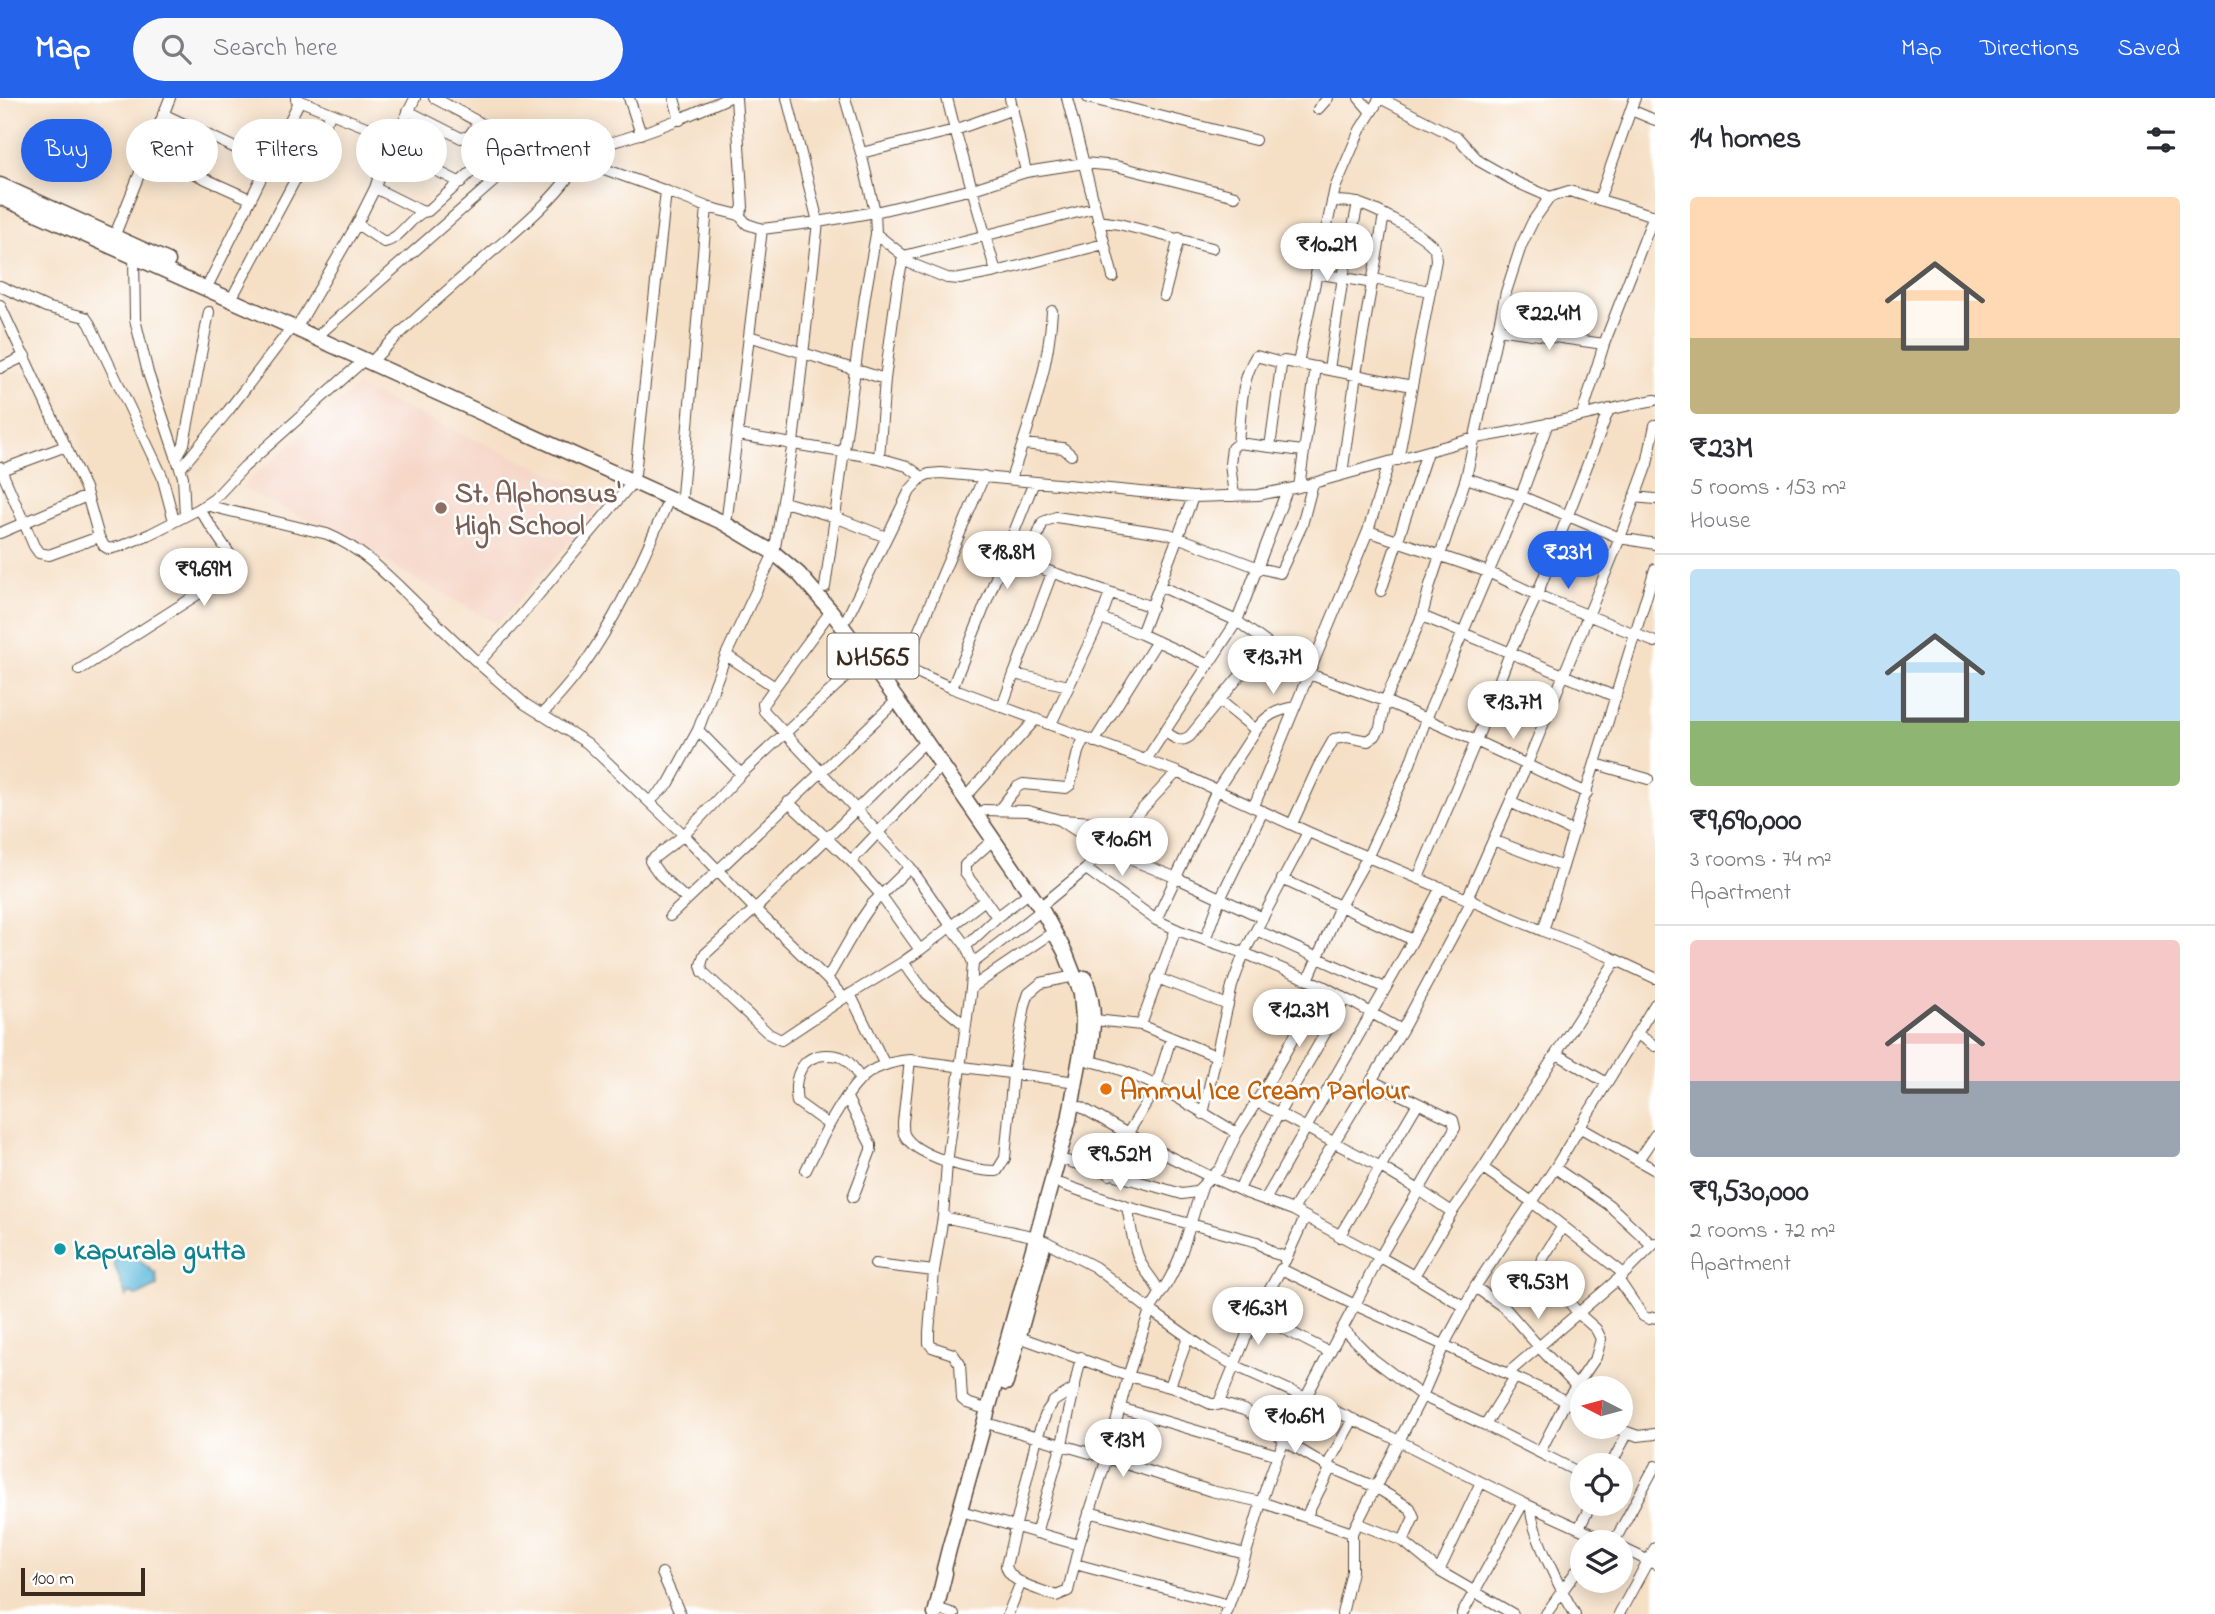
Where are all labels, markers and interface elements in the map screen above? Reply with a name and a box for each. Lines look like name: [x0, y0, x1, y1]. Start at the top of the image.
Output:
search box: [133, 18, 623, 81]
text: Map: [35, 25, 91, 73]
icon: search: [157, 30, 195, 68]
text: Search here: [213, 30, 337, 68]
text: Map: [1901, 32, 1942, 67]
text: Directions: [1980, 32, 2079, 67]
text: Saved: [2117, 32, 2180, 67]
text: 14 homes: [1690, 118, 1801, 162]
chip: Buy: [21, 119, 112, 182]
chip: Rent: [126, 119, 218, 182]
chip: Filters: [232, 119, 342, 182]
chip: New: [356, 119, 447, 182]
chip: Apartment: [461, 119, 615, 182]
icon: filters: [2142, 121, 2180, 159]
pin: ₹10.2M: [1270, 223, 1384, 283]
text: ₹10.2M: [1296, 229, 1358, 262]
icon: home: [1872, 243, 1998, 369]
pin: ₹22.4M: [1492, 292, 1606, 352]
text: ₹22.4M: [1517, 298, 1581, 331]
text: ₹23M: [1690, 428, 1754, 472]
text: 5 rooms · 153 m²: [1690, 472, 1846, 505]
place label: St. Alphonsus' High School: [455, 475, 621, 549]
marker: St. Alphonsus' High School: [433, 500, 449, 516]
text: House: [1690, 505, 1750, 538]
pin: ₹18.8M: [950, 532, 1064, 591]
pin: ₹23M: [1527, 532, 1609, 591]
text: ₹18.8M: [978, 537, 1036, 570]
text: ₹23M: [1544, 537, 1592, 570]
pin: ₹9.69M: [147, 548, 261, 608]
text: ₹9.69M: [176, 554, 232, 587]
icon: home: [1872, 615, 1998, 741]
road number: NH565: [828, 634, 918, 678]
pin: ₹13.7M: [1216, 636, 1330, 696]
text: ₹13.7M: [1244, 642, 1302, 675]
pin: ₹13.7M: [1456, 682, 1570, 741]
text: ₹13.7M: [1484, 687, 1542, 720]
text: ₹9,690,000: [1690, 800, 1801, 844]
pin: ₹10.6M: [1065, 818, 1179, 878]
text: ₹10.6M: [1092, 824, 1152, 857]
text: 3 rooms · 74 m²: [1690, 844, 1832, 877]
text: Apartment: [1690, 877, 1791, 910]
icon: home: [1872, 986, 1998, 1112]
pin: ₹12.3M: [1242, 990, 1356, 1049]
text: ₹12.3M: [1269, 995, 1329, 1028]
place label: Ammul Ice Cream Parlour: [1120, 1072, 1411, 1113]
marker: Ammul Ice Cream Parlour: [1098, 1081, 1114, 1097]
pin: ₹9.52M: [1063, 1134, 1177, 1193]
text: ₹9.52M: [1088, 1139, 1152, 1172]
text: ₹9,530,000: [1690, 1171, 1809, 1215]
text: 2 rooms · 72 m²: [1690, 1215, 1836, 1248]
place label: kapurala gutta: [74, 1232, 246, 1274]
marker: kapurala gutta: [52, 1241, 68, 1257]
text: Apartment: [1690, 1248, 1791, 1281]
pin: ₹9.53M: [1481, 1262, 1595, 1321]
text: ₹9.53M: [1507, 1267, 1569, 1300]
pin: ₹16.3M: [1201, 1288, 1315, 1347]
text: ₹16.3M: [1228, 1293, 1288, 1326]
north arrow: [1570, 1376, 1633, 1438]
map controls: [1570, 1376, 1633, 1593]
pin: ₹10.6M: [1238, 1396, 1352, 1455]
text: ₹10.6M: [1265, 1401, 1325, 1434]
pin: ₹13M: [1082, 1420, 1164, 1479]
text: ₹13M: [1101, 1425, 1145, 1458]
button: locate: [1570, 1453, 1633, 1516]
button: layers: [1570, 1530, 1633, 1593]
scale bar: [21, 1565, 145, 1597]
text: 100 m: [32, 1566, 74, 1593]

